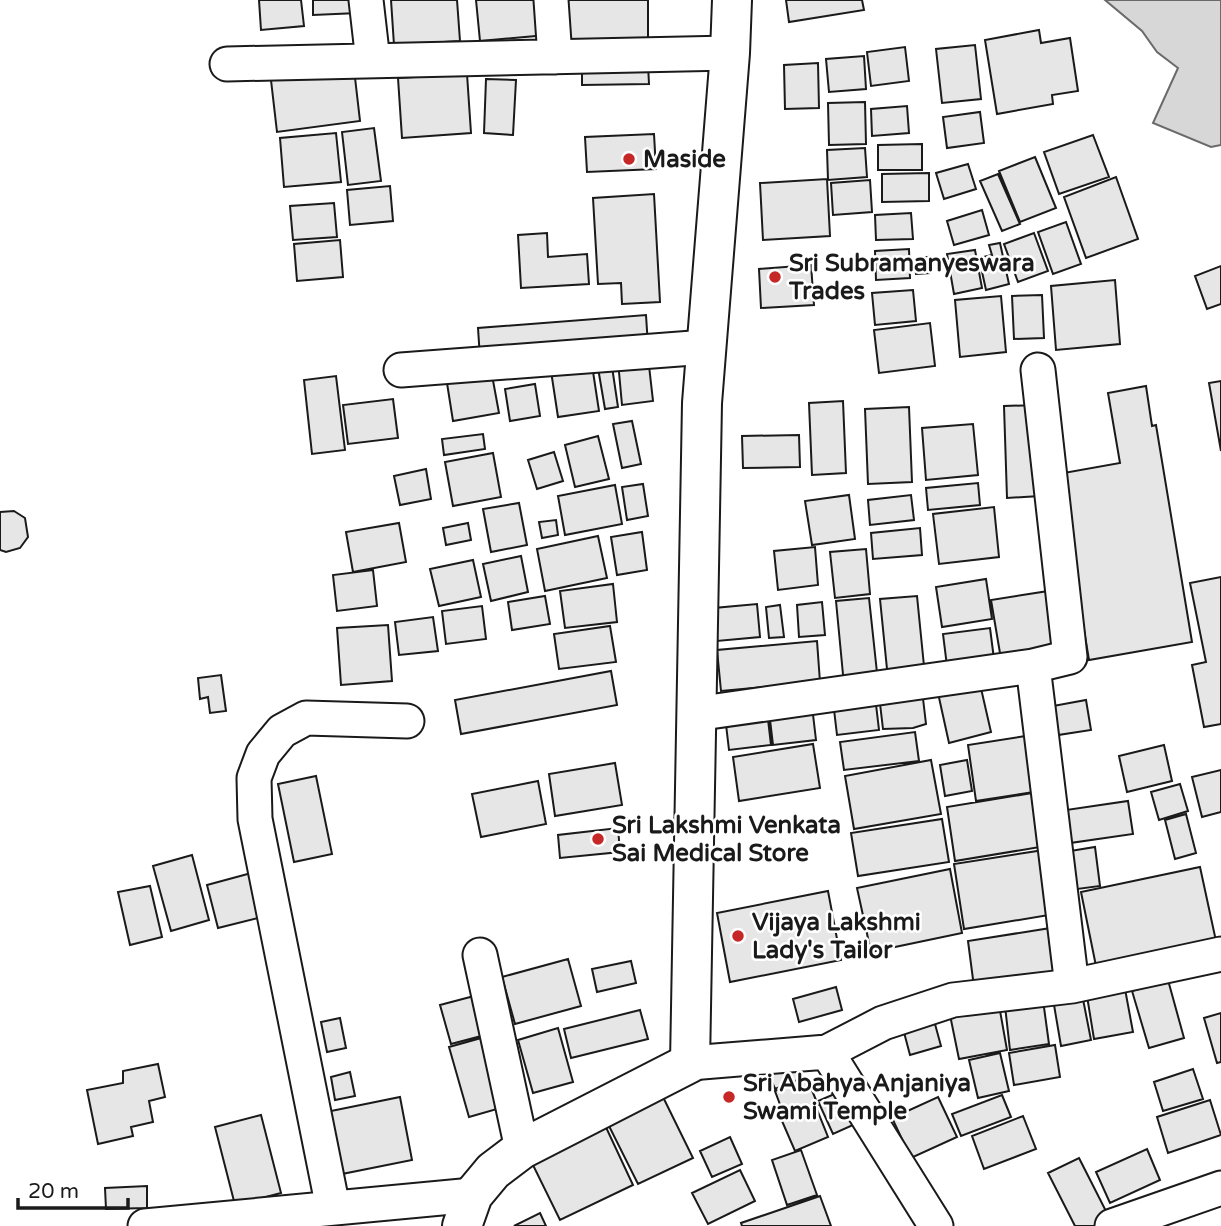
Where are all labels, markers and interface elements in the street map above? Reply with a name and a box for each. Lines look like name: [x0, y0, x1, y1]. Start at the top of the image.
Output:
place label: Maside: [643, 145, 726, 174]
marker: Maside: [621, 151, 637, 167]
place label: Sri Subramanyeswara Trades: [788, 249, 1035, 306]
marker: Sri Subramanyeswara Trades: [767, 269, 783, 285]
place label: Sri Lakshmi Venkata Sai Medical Store: [612, 811, 841, 868]
marker: Sri Lakshmi Venkata Sai Medical Store: [590, 831, 606, 847]
place label: Vijaya Lakshmi Lady's Tailor: [752, 908, 921, 965]
marker: Vijaya Lakshmi Lady's Tailor: [730, 928, 746, 944]
place label: Sri Abahya Anjaniya Swami Temple: [743, 1069, 971, 1126]
marker: Sri Abahya Anjaniya Swami Temple: [721, 1089, 737, 1105]
scale bar: [18, 1166, 128, 1210]
text: 20 m: [28, 1179, 79, 1204]

